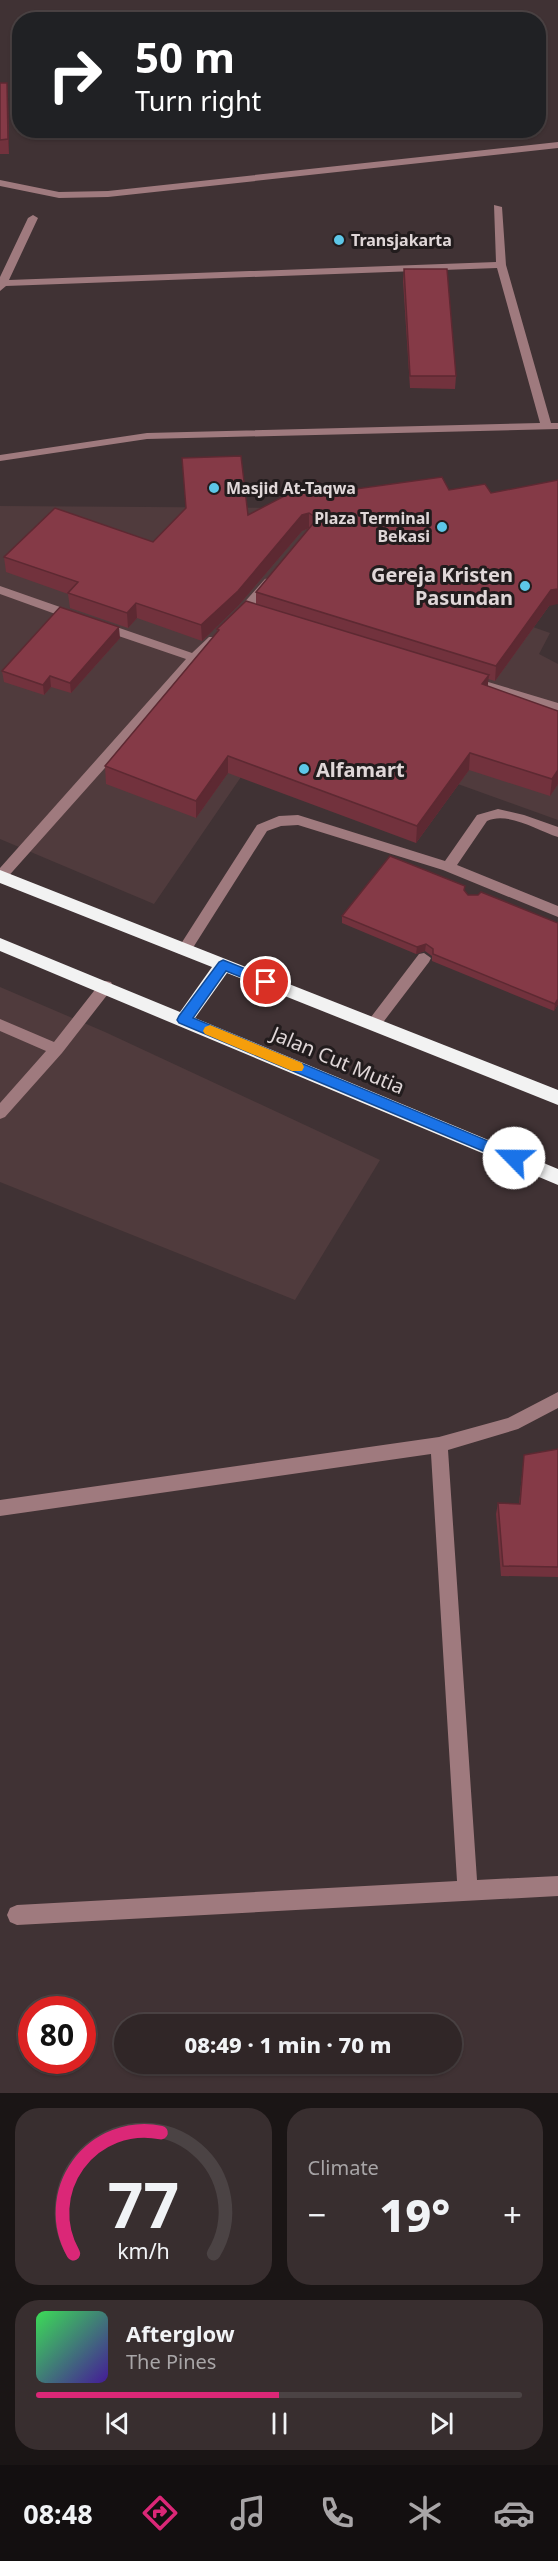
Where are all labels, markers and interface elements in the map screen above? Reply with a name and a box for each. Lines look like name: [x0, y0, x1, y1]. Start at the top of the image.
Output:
text: 50 m: [135, 28, 235, 85]
icon: right: [36, 36, 114, 114]
text: Turn right: [135, 82, 261, 119]
place label: Transjakarta: [351, 229, 452, 251]
marker: Transjakarta: [332, 233, 346, 247]
place label: Masjid At-Taqwa: [226, 477, 356, 499]
marker: Masjid At-Taqwa: [207, 481, 221, 495]
place label: Plaza Terminal Bekasi: [314, 507, 430, 547]
marker: Plaza Terminal Bekasi: [435, 520, 449, 534]
place label: Gereja Kristen Pasundan: [371, 561, 513, 611]
marker: Gereja Kristen Pasundan: [518, 579, 532, 593]
place label: Alfamart: [316, 756, 405, 783]
marker: Alfamart: [297, 762, 311, 776]
pin: [240, 956, 291, 1007]
icon: arrive: [249, 965, 282, 998]
street label: Jalan Cut Mutia: [265, 1019, 409, 1100]
position arrow: [482, 1126, 546, 1190]
speed limit sign: 80: [18, 1996, 96, 2074]
text: 08:49 · 1 min · 70 m: [185, 2029, 391, 2059]
text: Climate: [308, 2154, 379, 2181]
text: 77: [108, 2161, 179, 2246]
text: 19°: [379, 2184, 450, 2245]
text: −: [308, 2192, 326, 2237]
text: +: [503, 2192, 522, 2237]
text: km/h: [117, 2236, 170, 2265]
text: Afterglow: [126, 2318, 235, 2348]
text: The Pines: [126, 2348, 216, 2375]
icon: previous: [101, 2407, 134, 2440]
icon: pause: [263, 2407, 296, 2440]
icon: next: [425, 2407, 458, 2440]
icon: directions: [139, 2492, 181, 2534]
icon: music: [227, 2492, 269, 2534]
icon: phone: [316, 2492, 358, 2534]
icon: climate: [404, 2492, 446, 2534]
icon: car: [493, 2492, 535, 2534]
text: 08:48: [23, 2495, 93, 2532]

